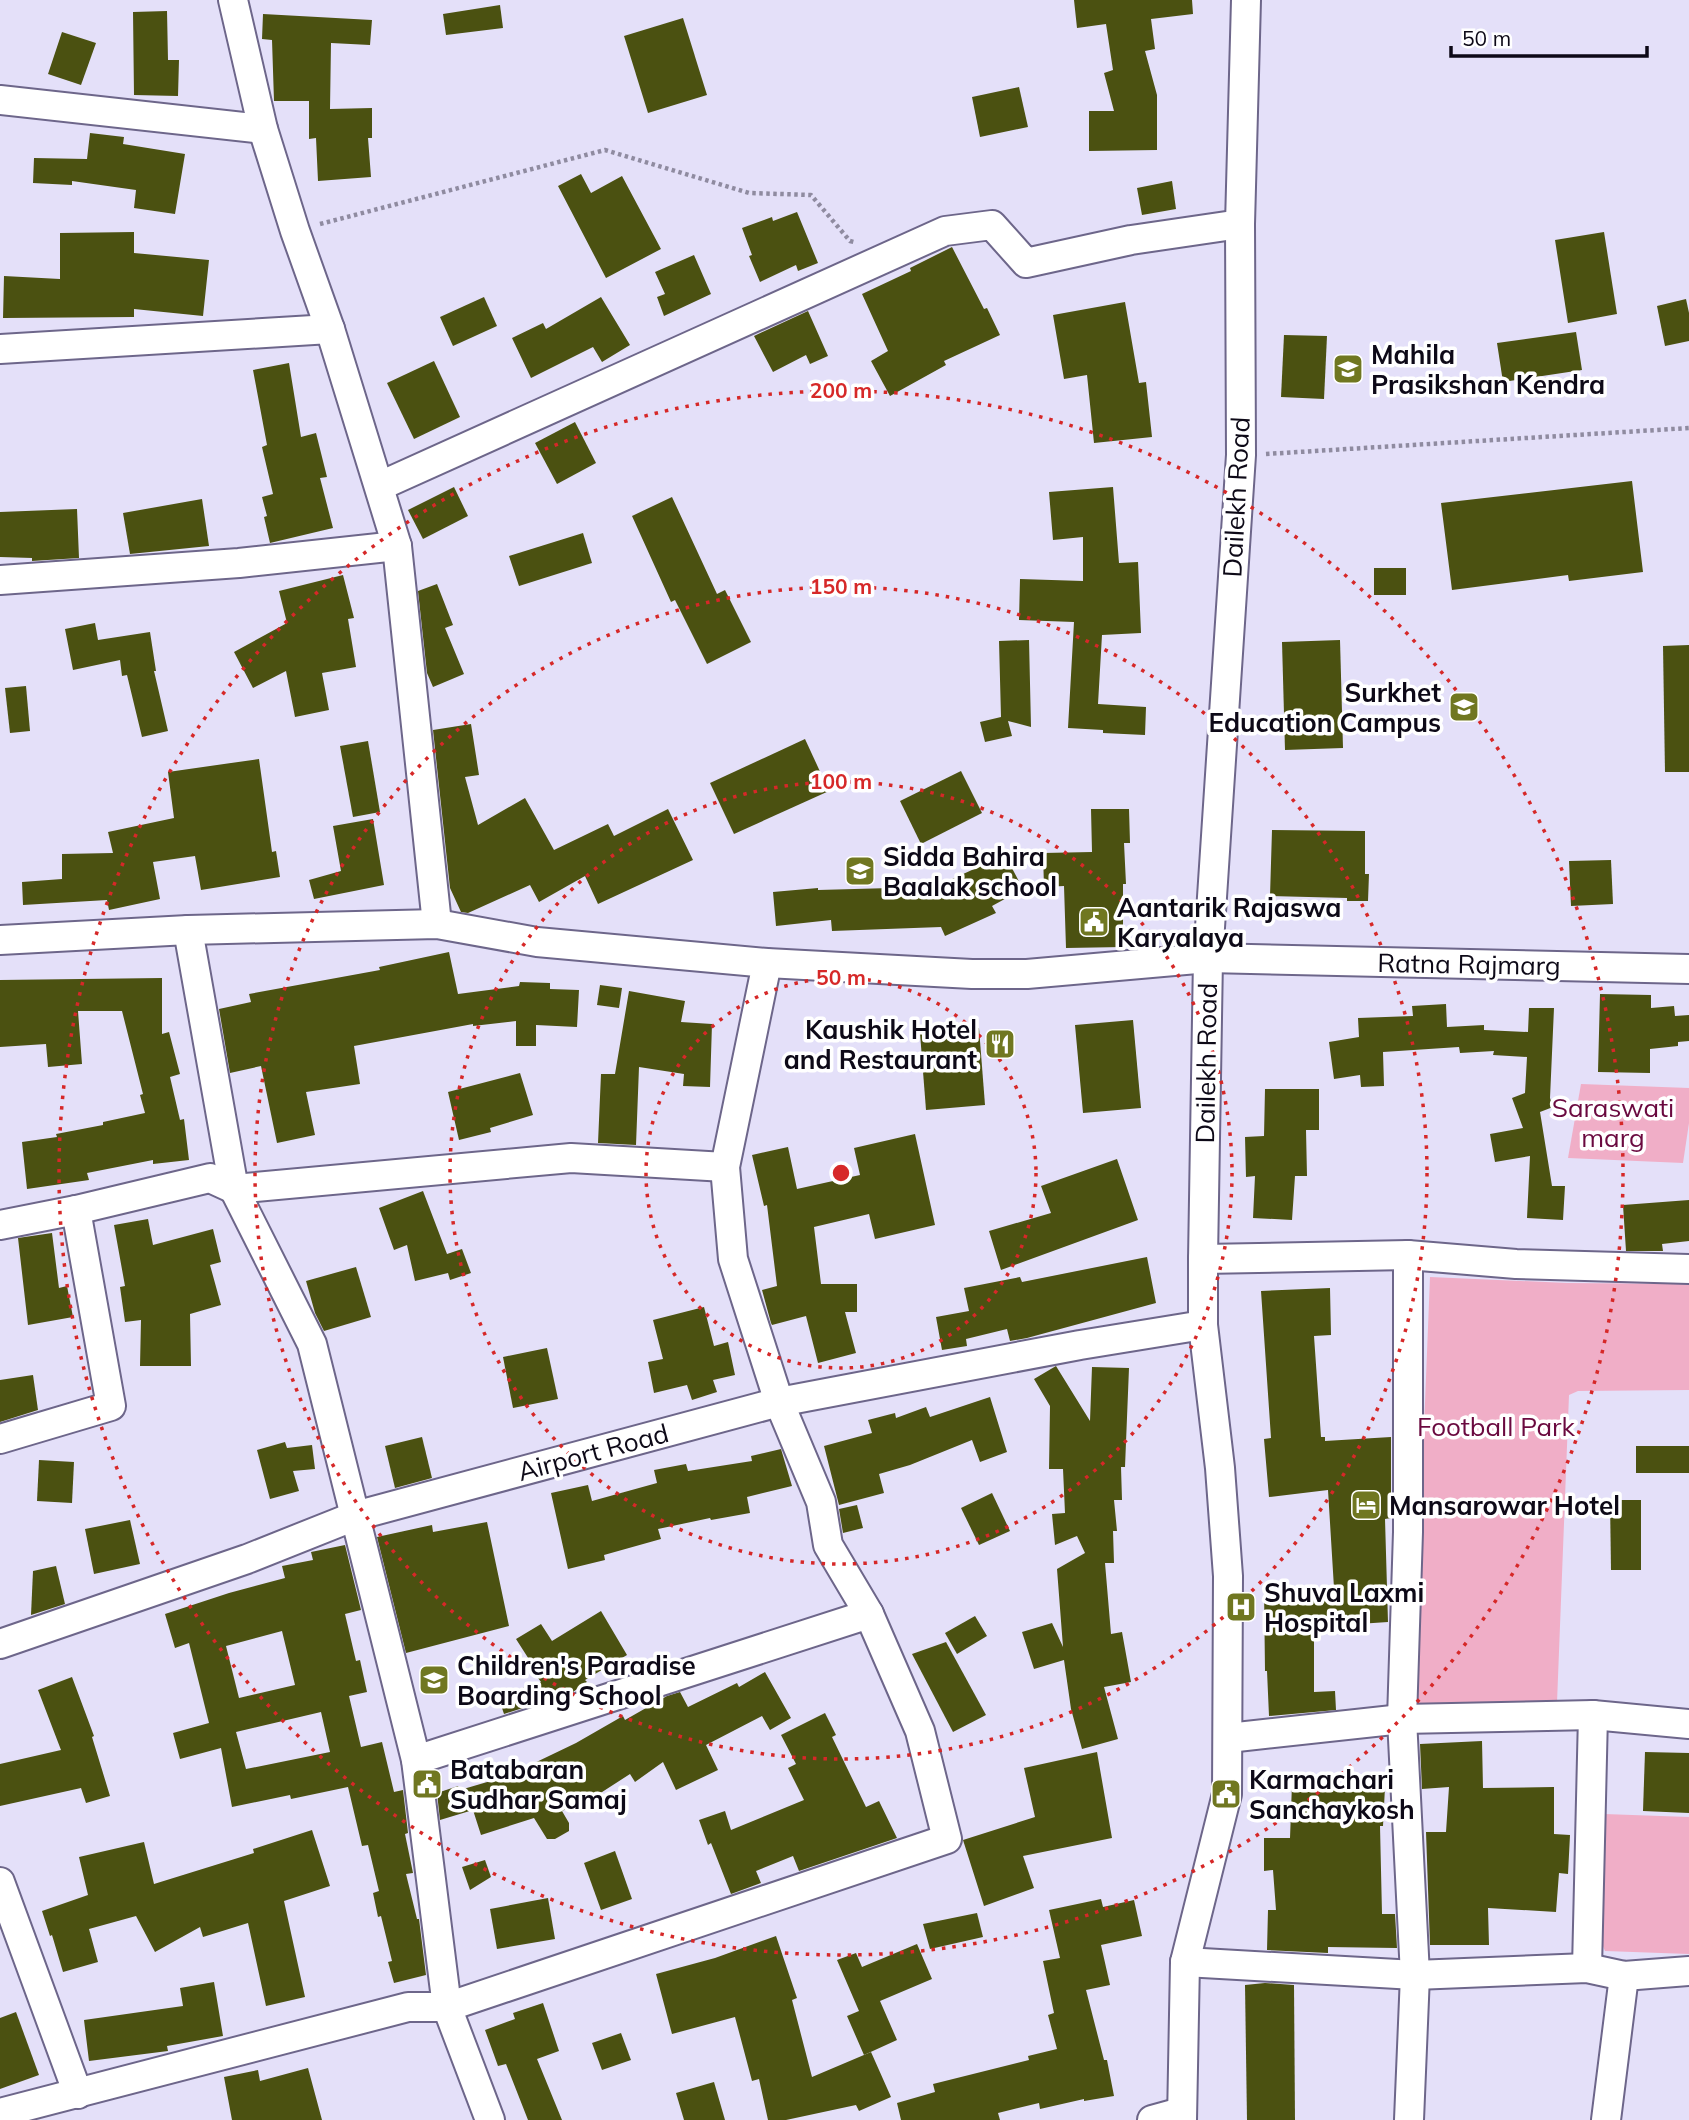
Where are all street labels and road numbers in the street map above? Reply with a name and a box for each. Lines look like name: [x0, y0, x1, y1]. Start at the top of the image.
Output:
street label: Dailekh Road: [1215, 416, 1257, 578]
street label: Ratna Rajmarg: [1377, 946, 1561, 982]
street label: Dailekh Road: [1188, 982, 1224, 1144]
street label: Airport Road: [514, 1416, 672, 1488]

